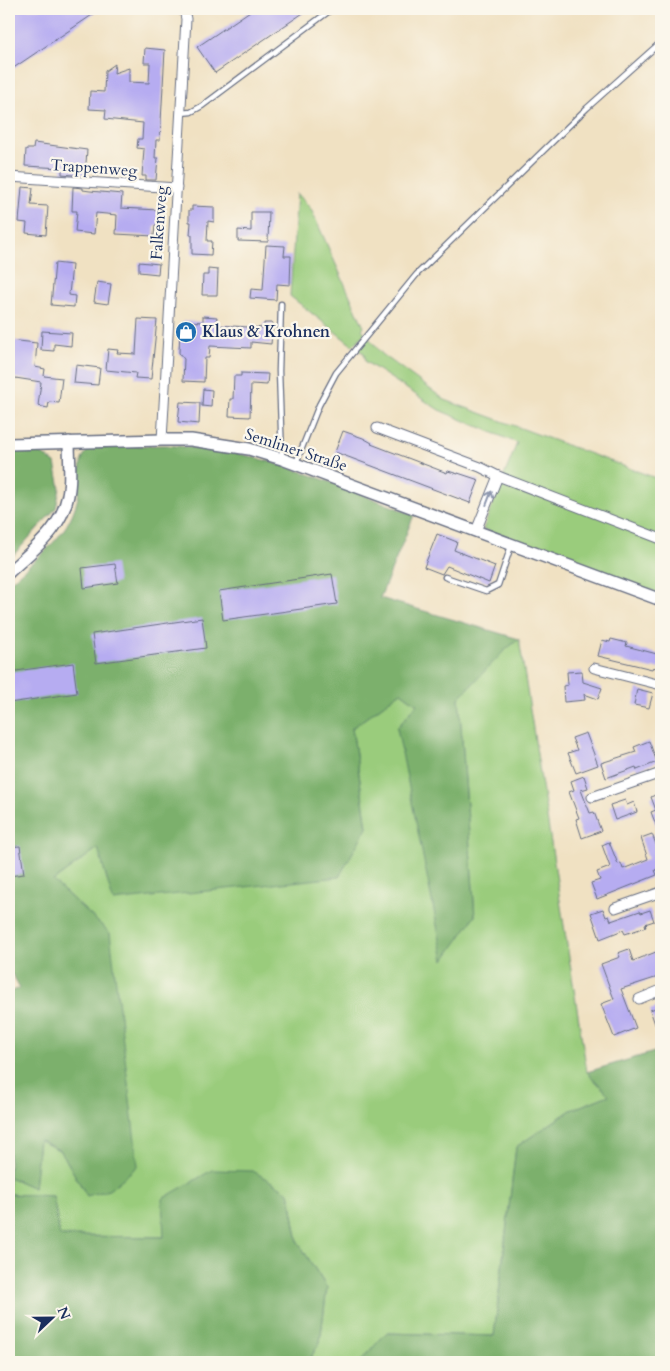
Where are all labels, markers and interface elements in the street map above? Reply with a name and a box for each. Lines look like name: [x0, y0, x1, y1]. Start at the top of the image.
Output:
street label: Trappenweg: [50, 154, 138, 182]
street label: Falkenweg: [145, 185, 173, 261]
shop icon: Klaus & Krohnen: [174, 320, 198, 344]
place label: Klaus & Krohnen: [202, 321, 331, 343]
street label: Semliner Straße: [242, 423, 350, 477]
one-way arrow: [485, 491, 494, 506]
north arrow: [28, 1294, 78, 1344]
text: N: [53, 1304, 75, 1323]

